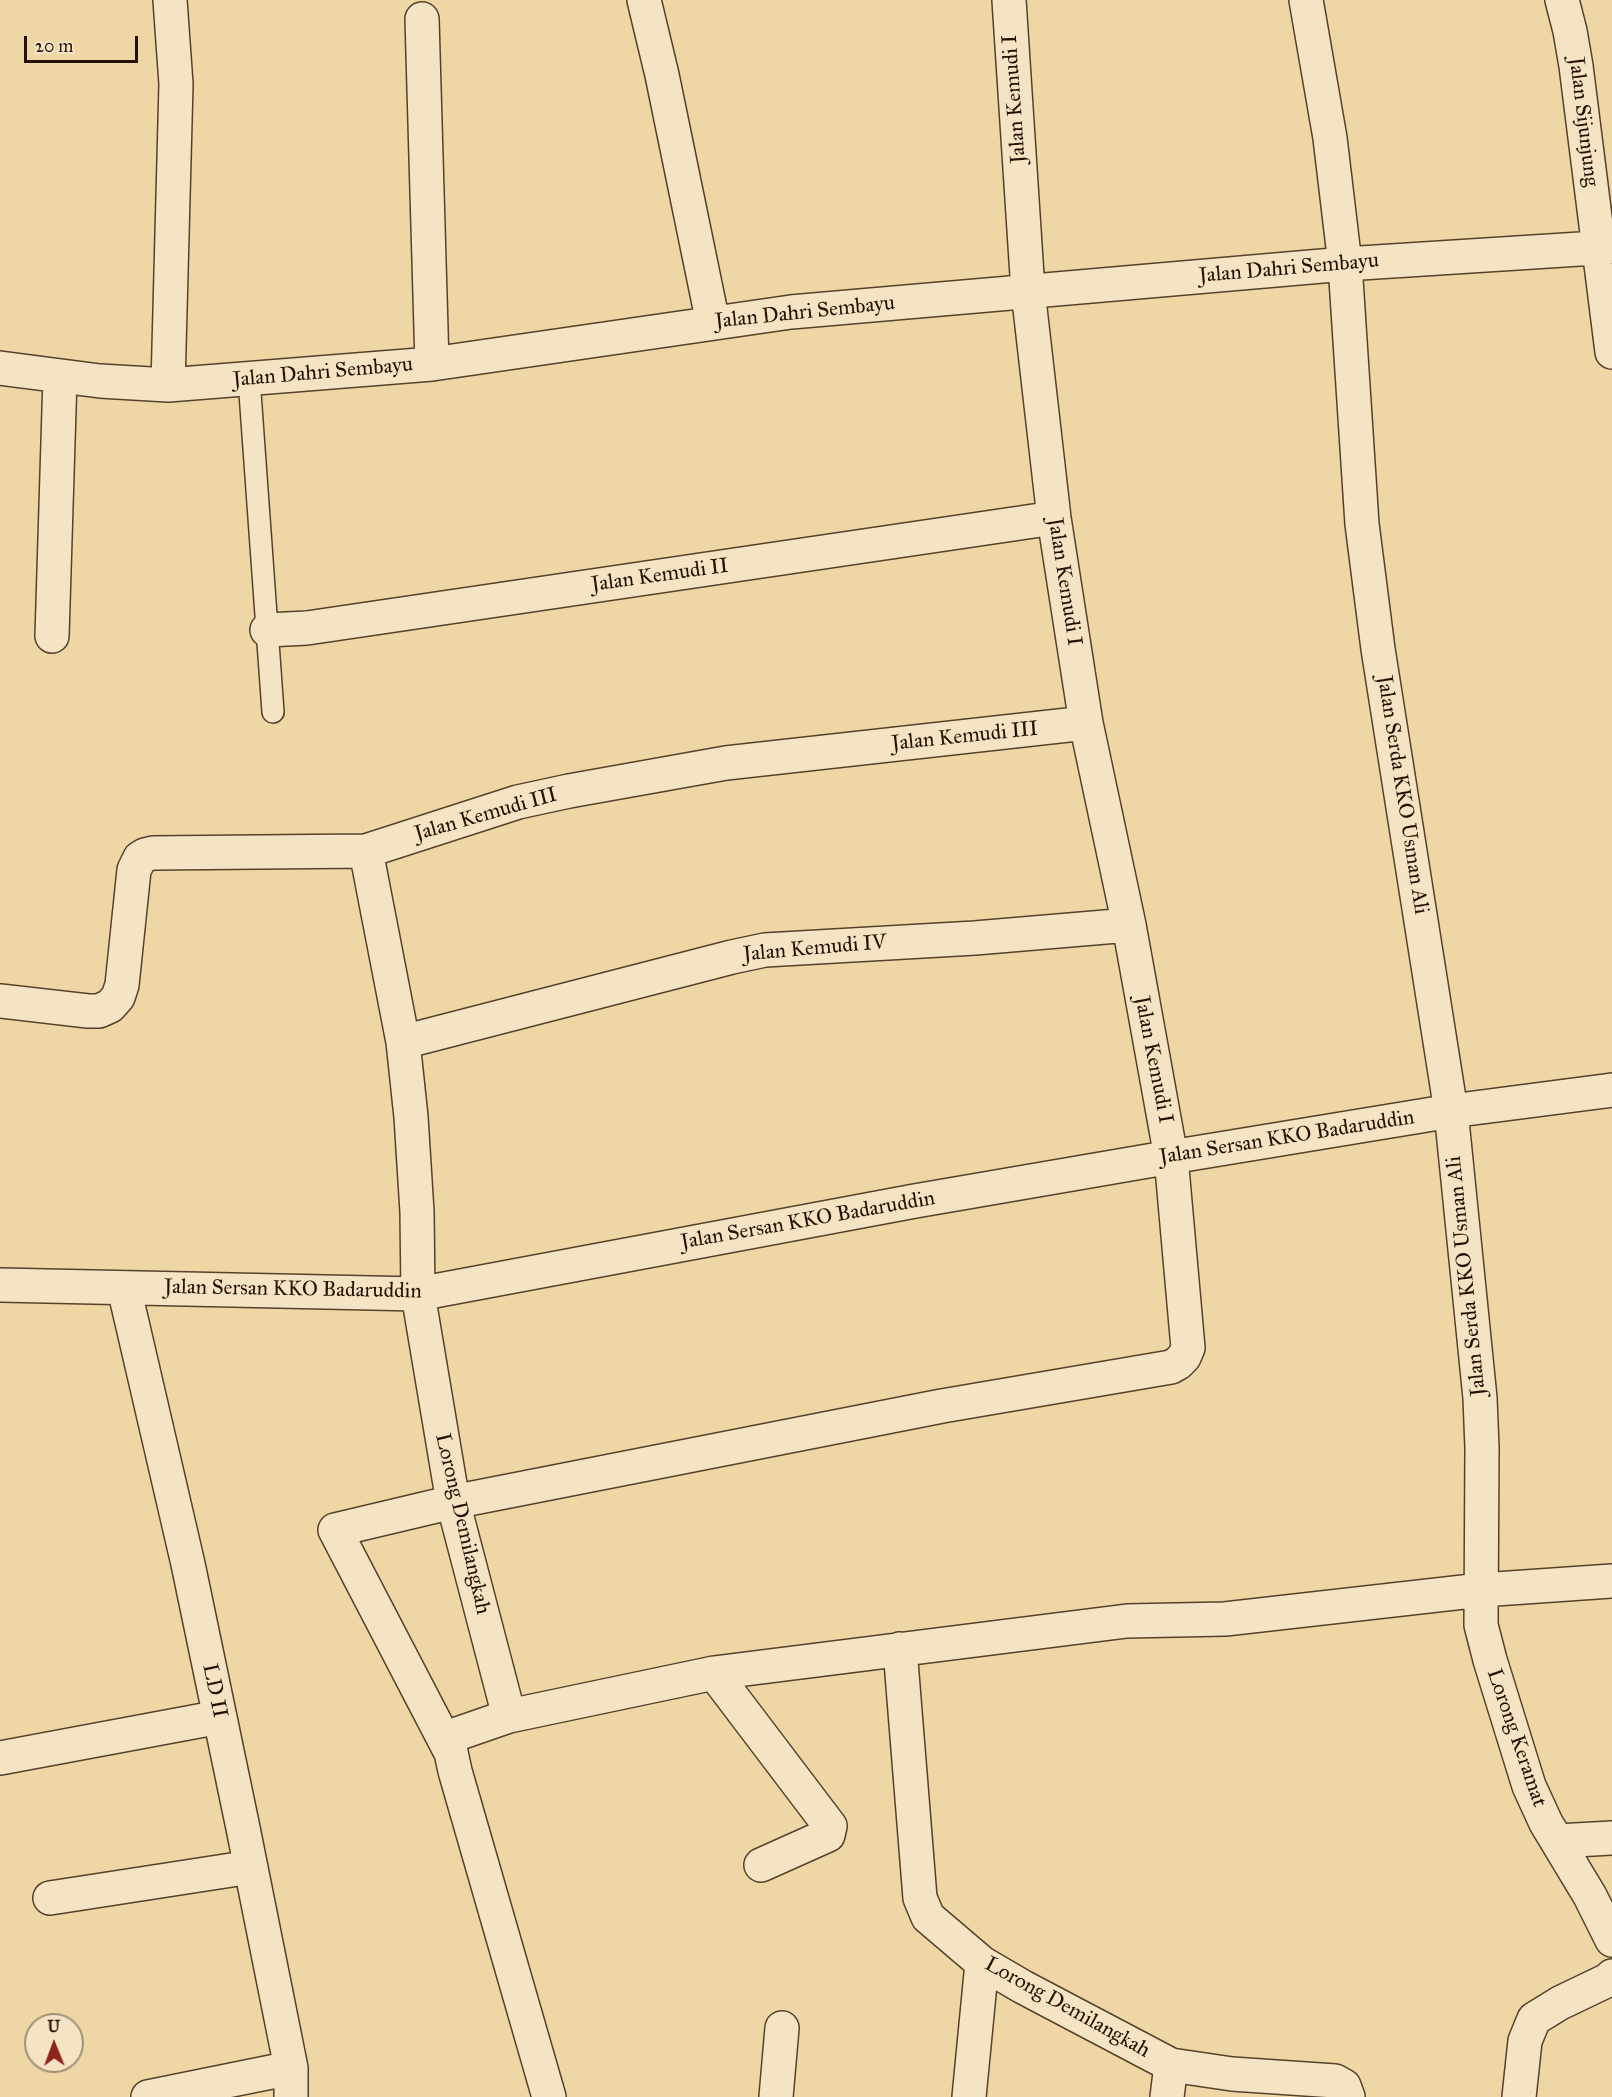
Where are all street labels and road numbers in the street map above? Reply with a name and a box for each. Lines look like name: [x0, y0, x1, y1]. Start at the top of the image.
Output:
street label: Jalan Kemudi I: [998, 34, 1032, 164]
street label: Jalan Sijunjung: [1563, 56, 1603, 188]
street label: Jalan Dahri Sembayu: [1198, 249, 1380, 289]
street label: Jalan Dahri Sembayu: [714, 291, 896, 335]
street label: Jalan Dahri Sembayu: [232, 353, 414, 393]
street label: Jalan Kemudi I: [1041, 516, 1087, 648]
street label: Jalan Kemudi II: [590, 554, 730, 598]
street label: Jalan Serda KKO Usman Ali: [1371, 674, 1433, 916]
street label: Jalan Kemudi III: [890, 717, 1040, 757]
street label: Jalan Kemudi III: [412, 783, 560, 847]
street label: Jalan Kemudi IV: [742, 930, 888, 968]
street label: Jalan Kemudi I: [1128, 994, 1178, 1126]
street label: Jalan Sersan KKO Badaruddin: [1158, 1105, 1416, 1171]
street label: Jalan Serda KKO Usman Ali: [1442, 1155, 1492, 1397]
street label: Jalan Sersan KKO Badaruddin: [679, 1186, 937, 1256]
street label: Jalan Sersan KKO Badaruddin: [164, 1275, 422, 1305]
street label: Lorong Demilangkah: [429, 1431, 495, 1617]
street label: LD II: [196, 1662, 232, 1720]
street label: Lorong Keramat: [1481, 1666, 1551, 1810]
street label: Lorong Demilangkah: [980, 1952, 1154, 2064]

